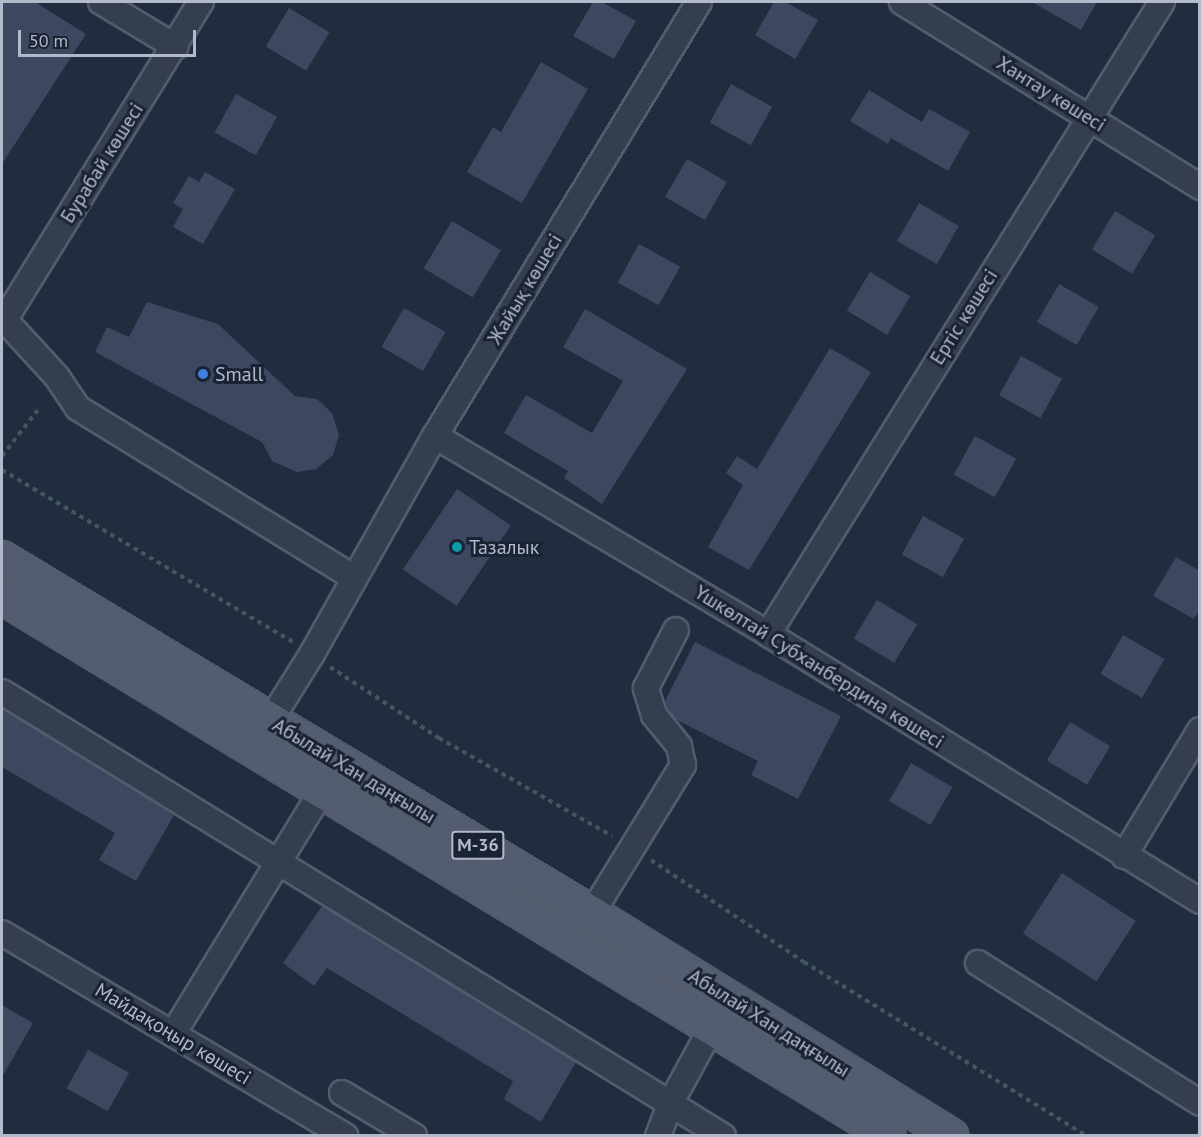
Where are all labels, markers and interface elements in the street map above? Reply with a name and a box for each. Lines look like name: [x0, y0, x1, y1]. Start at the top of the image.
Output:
scale bar: [21, 18, 200, 56]
text: 50 m: [29, 29, 68, 52]
street label: Хантау көшесі: [992, 51, 1110, 137]
street label: Бурабай көшесі: [56, 99, 148, 227]
street label: Жайық көшесі: [483, 229, 567, 349]
street label: Ертіс көшесі: [925, 265, 1003, 369]
place label: Small: [215, 362, 263, 386]
marker: Small: [196, 367, 210, 381]
place label: Тазалык: [469, 535, 539, 559]
marker: Тазалык: [450, 540, 464, 554]
street label: Үшкөлтай Субханбердина көшесі: [690, 580, 948, 754]
street label: Абылай Хан даңғылы: [268, 713, 440, 829]
road number: M-36: [451, 830, 505, 860]
street label: Абылай Хан даңғылы: [684, 964, 854, 1082]
street label: Майдақоңыр көшесі: [91, 978, 255, 1090]

